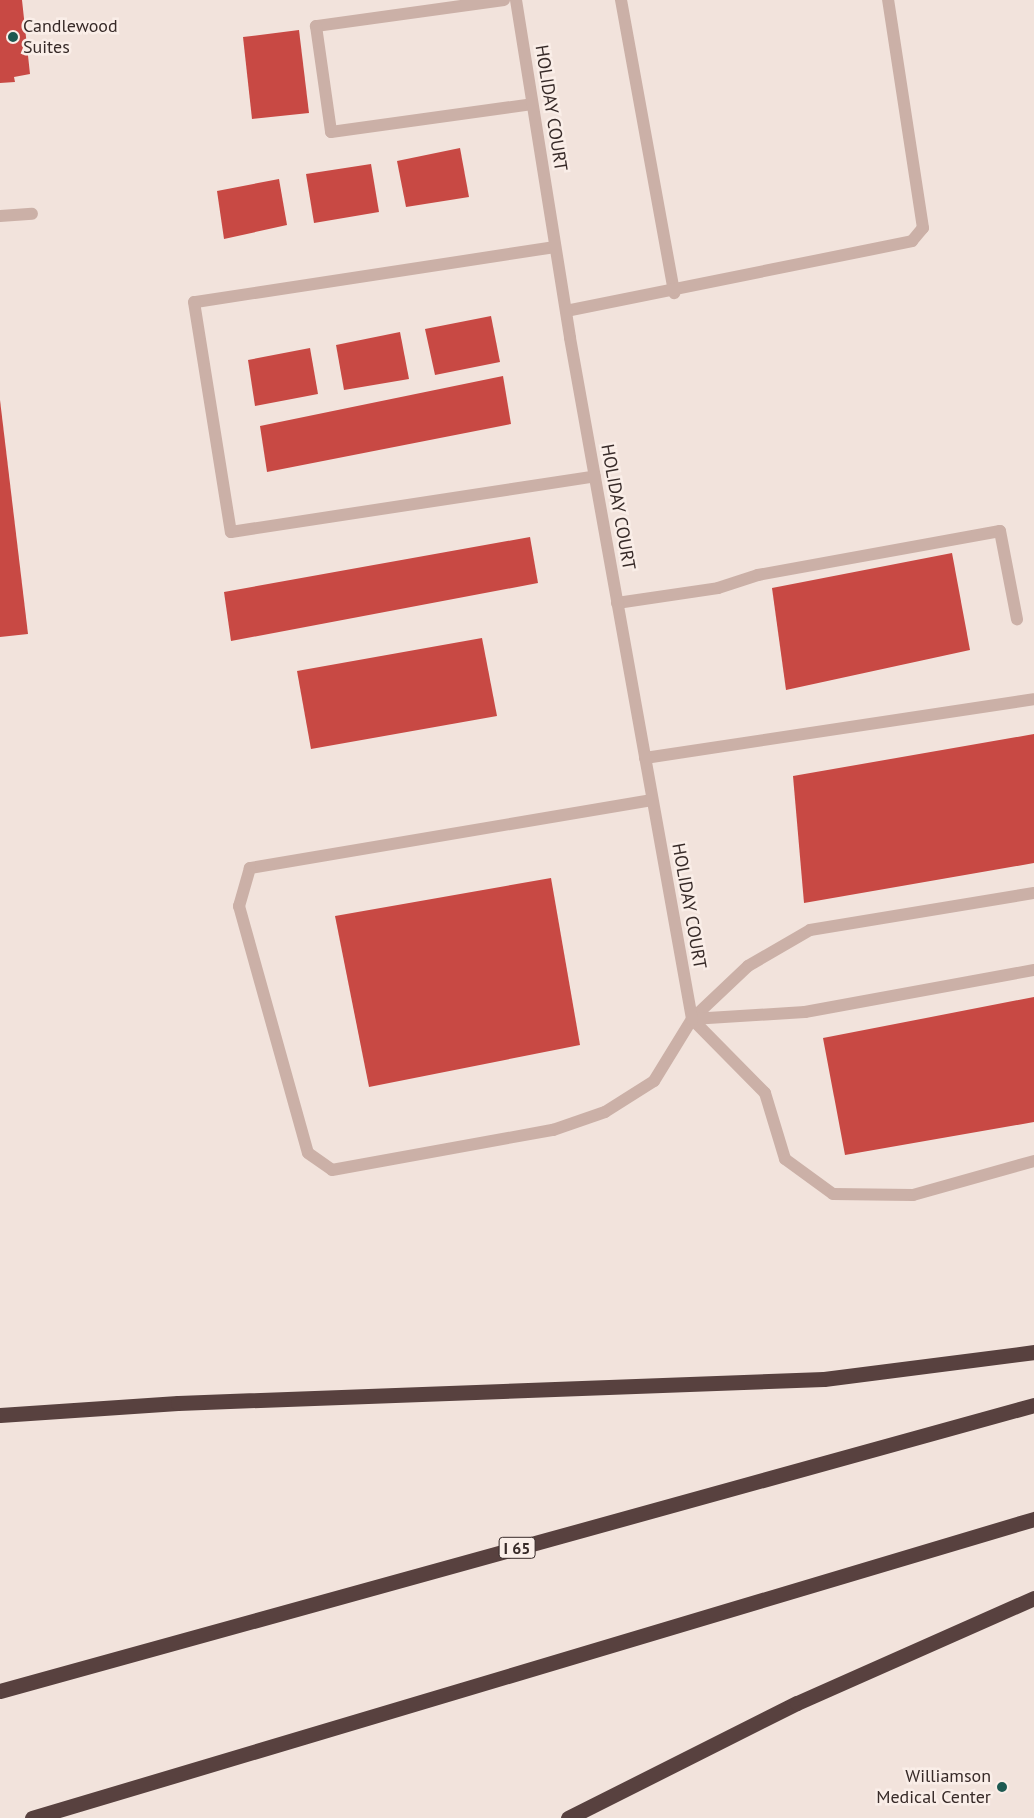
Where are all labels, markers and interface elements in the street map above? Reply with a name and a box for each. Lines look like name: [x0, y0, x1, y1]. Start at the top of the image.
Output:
place label: Candlewood Suites: [23, 16, 118, 58]
marker: Candlewood Suites: [7, 31, 19, 43]
street label: HOLIDAY COURT: [530, 43, 572, 173]
street label: HOLIDAY COURT: [596, 442, 640, 572]
street label: HOLIDAY COURT: [667, 841, 711, 971]
road number: I 65: [498, 1535, 536, 1562]
place label: Williamson Medical Center: [876, 1766, 991, 1808]
marker: Williamson Medical Center: [995, 1780, 1009, 1794]

